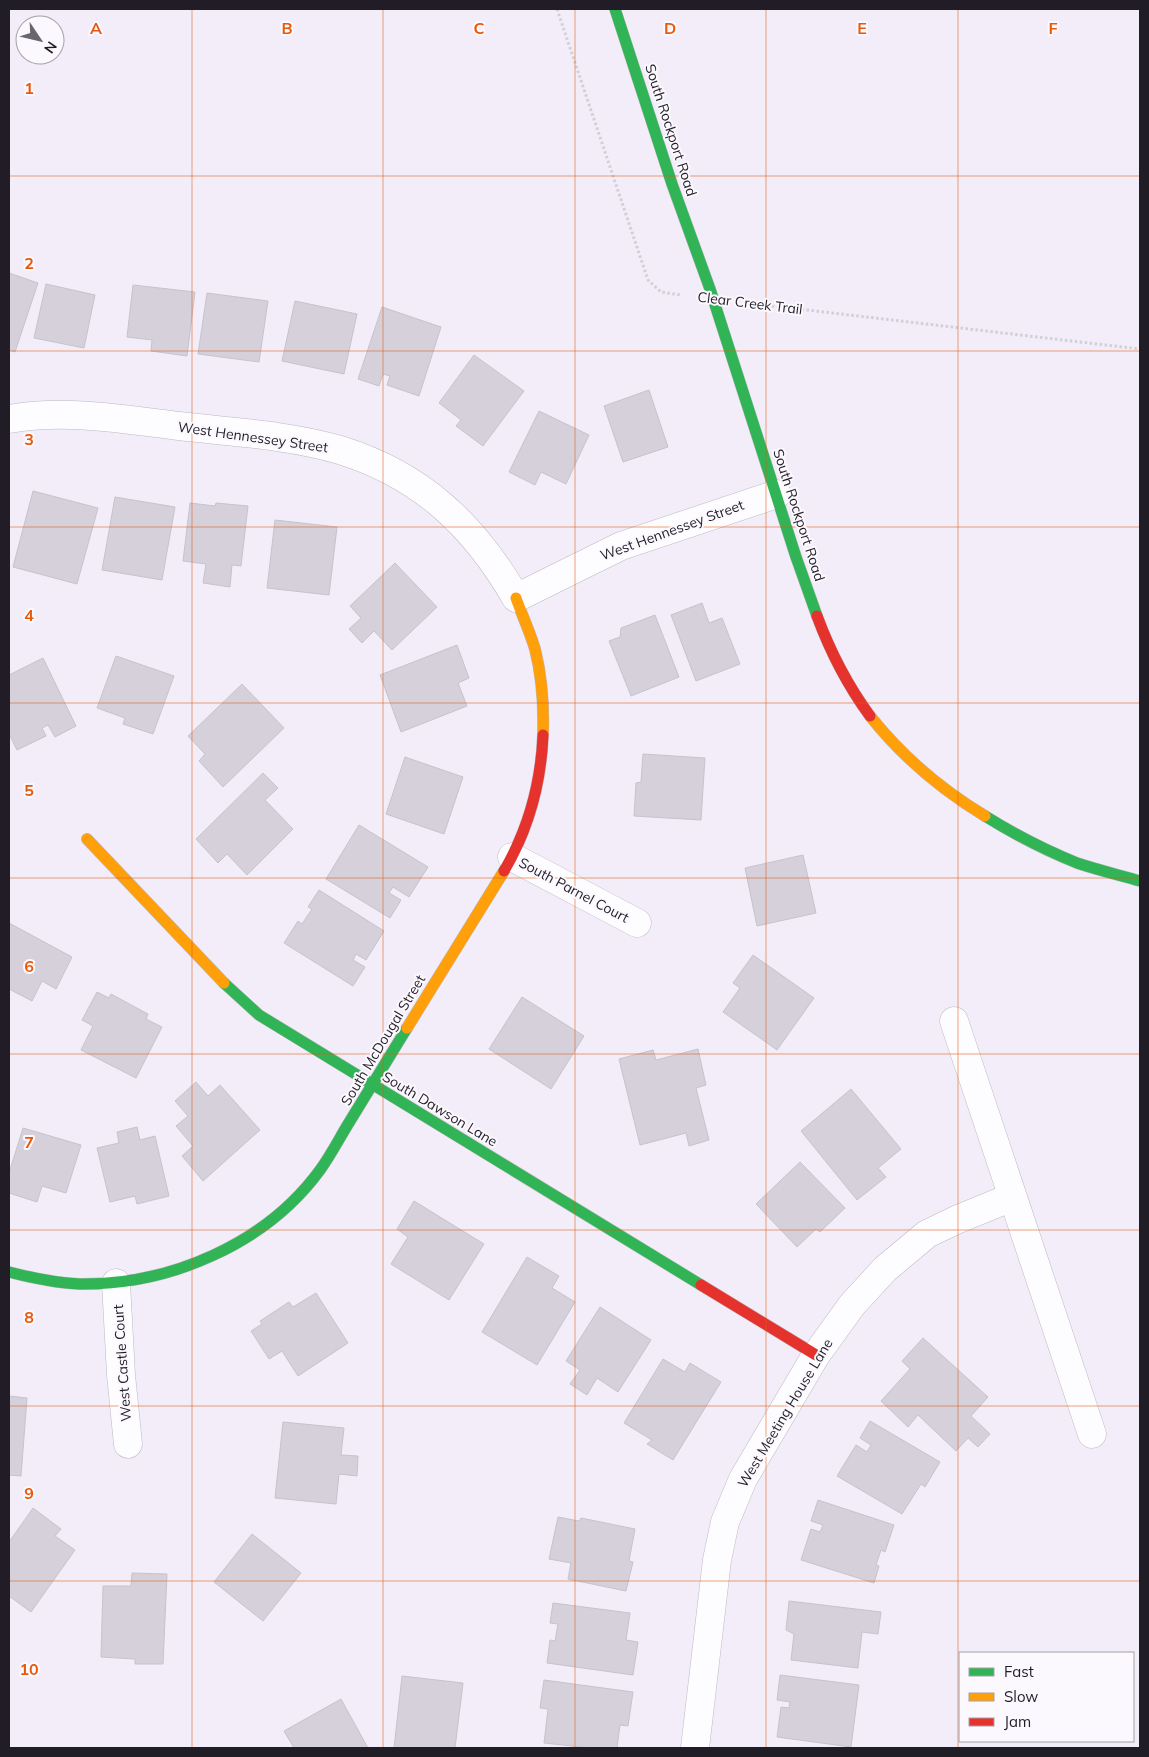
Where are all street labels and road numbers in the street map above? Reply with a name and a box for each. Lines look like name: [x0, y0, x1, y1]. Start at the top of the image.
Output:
street label: South Rockport Road: [641, 62, 701, 198]
street label: Clear Creek Trail: [696, 288, 804, 318]
street label: West Hennessey Street: [177, 418, 329, 456]
street label: South Rockport Road: [769, 447, 829, 583]
street label: West Hennessey Street: [598, 496, 746, 564]
street label: South Parnel Court: [516, 853, 632, 927]
street label: South McDougal Street: [337, 971, 429, 1109]
street label: South Dawson Lane: [379, 1068, 501, 1150]
street label: West Castle Court: [109, 1304, 135, 1422]
street label: West Meeting House Lane: [733, 1335, 837, 1491]

